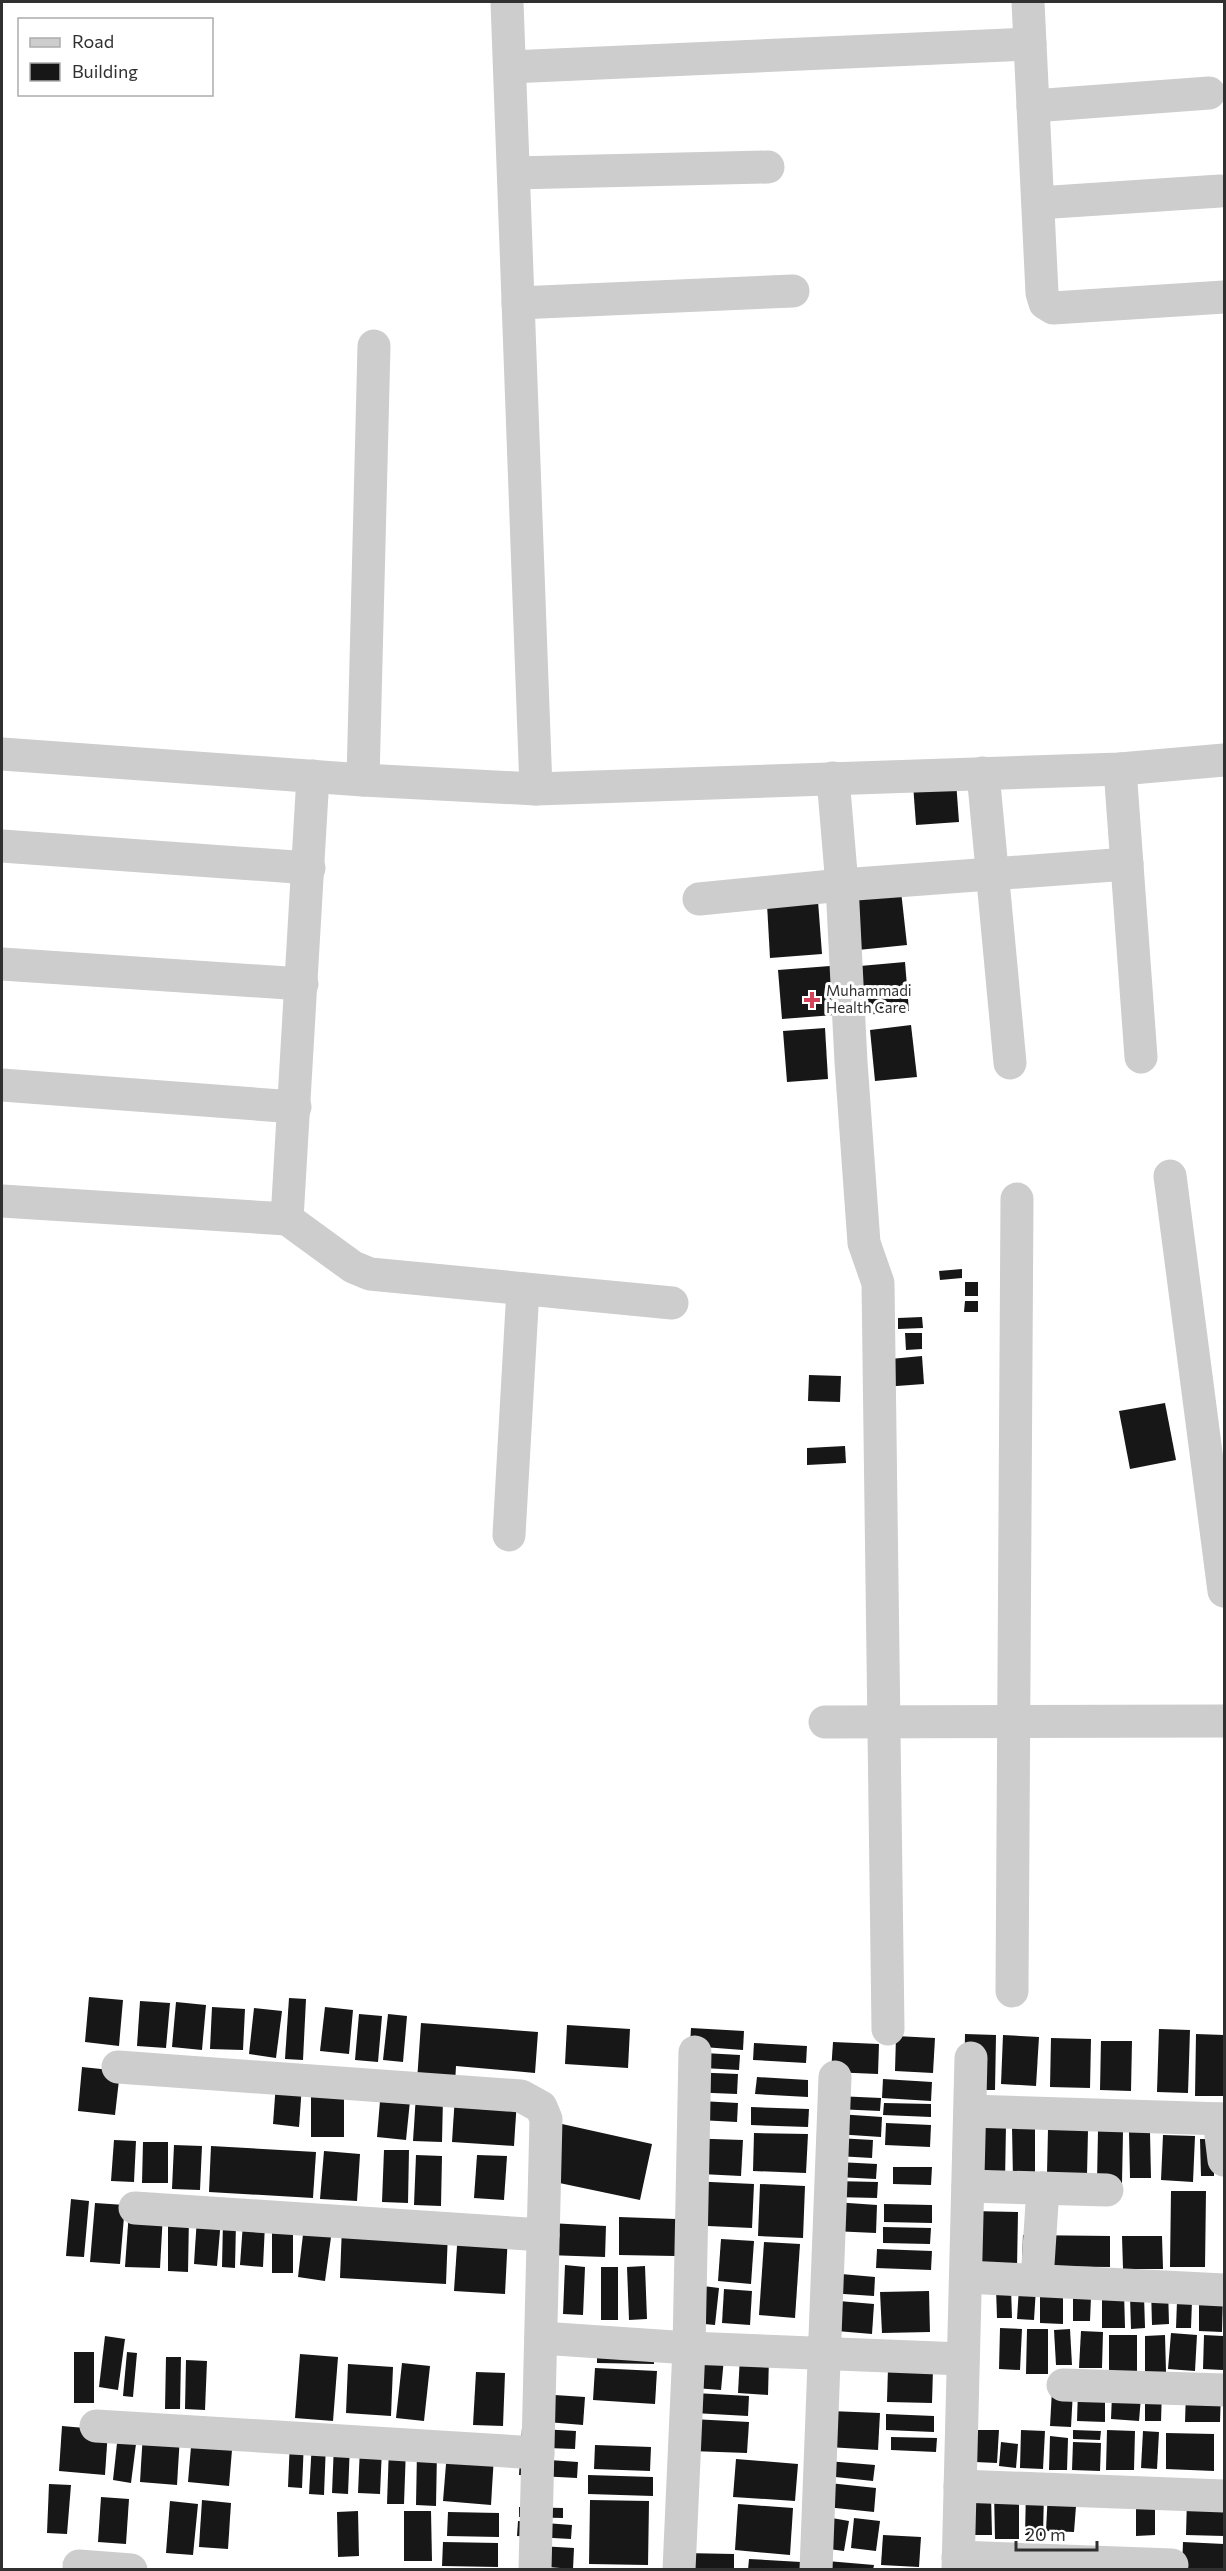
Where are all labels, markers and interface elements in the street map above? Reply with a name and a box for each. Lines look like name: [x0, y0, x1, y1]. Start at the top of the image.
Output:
legend: [18, 18, 213, 96]
text: Road: [72, 30, 114, 52]
text: Building: [72, 60, 138, 82]
place label: Muhammadi Health Care: [826, 981, 912, 1016]
marker: Muhammadi Health Care: [803, 991, 821, 1009]
scale bar: [1016, 2514, 1097, 2552]
text: 20 m: [1025, 2523, 1066, 2545]

